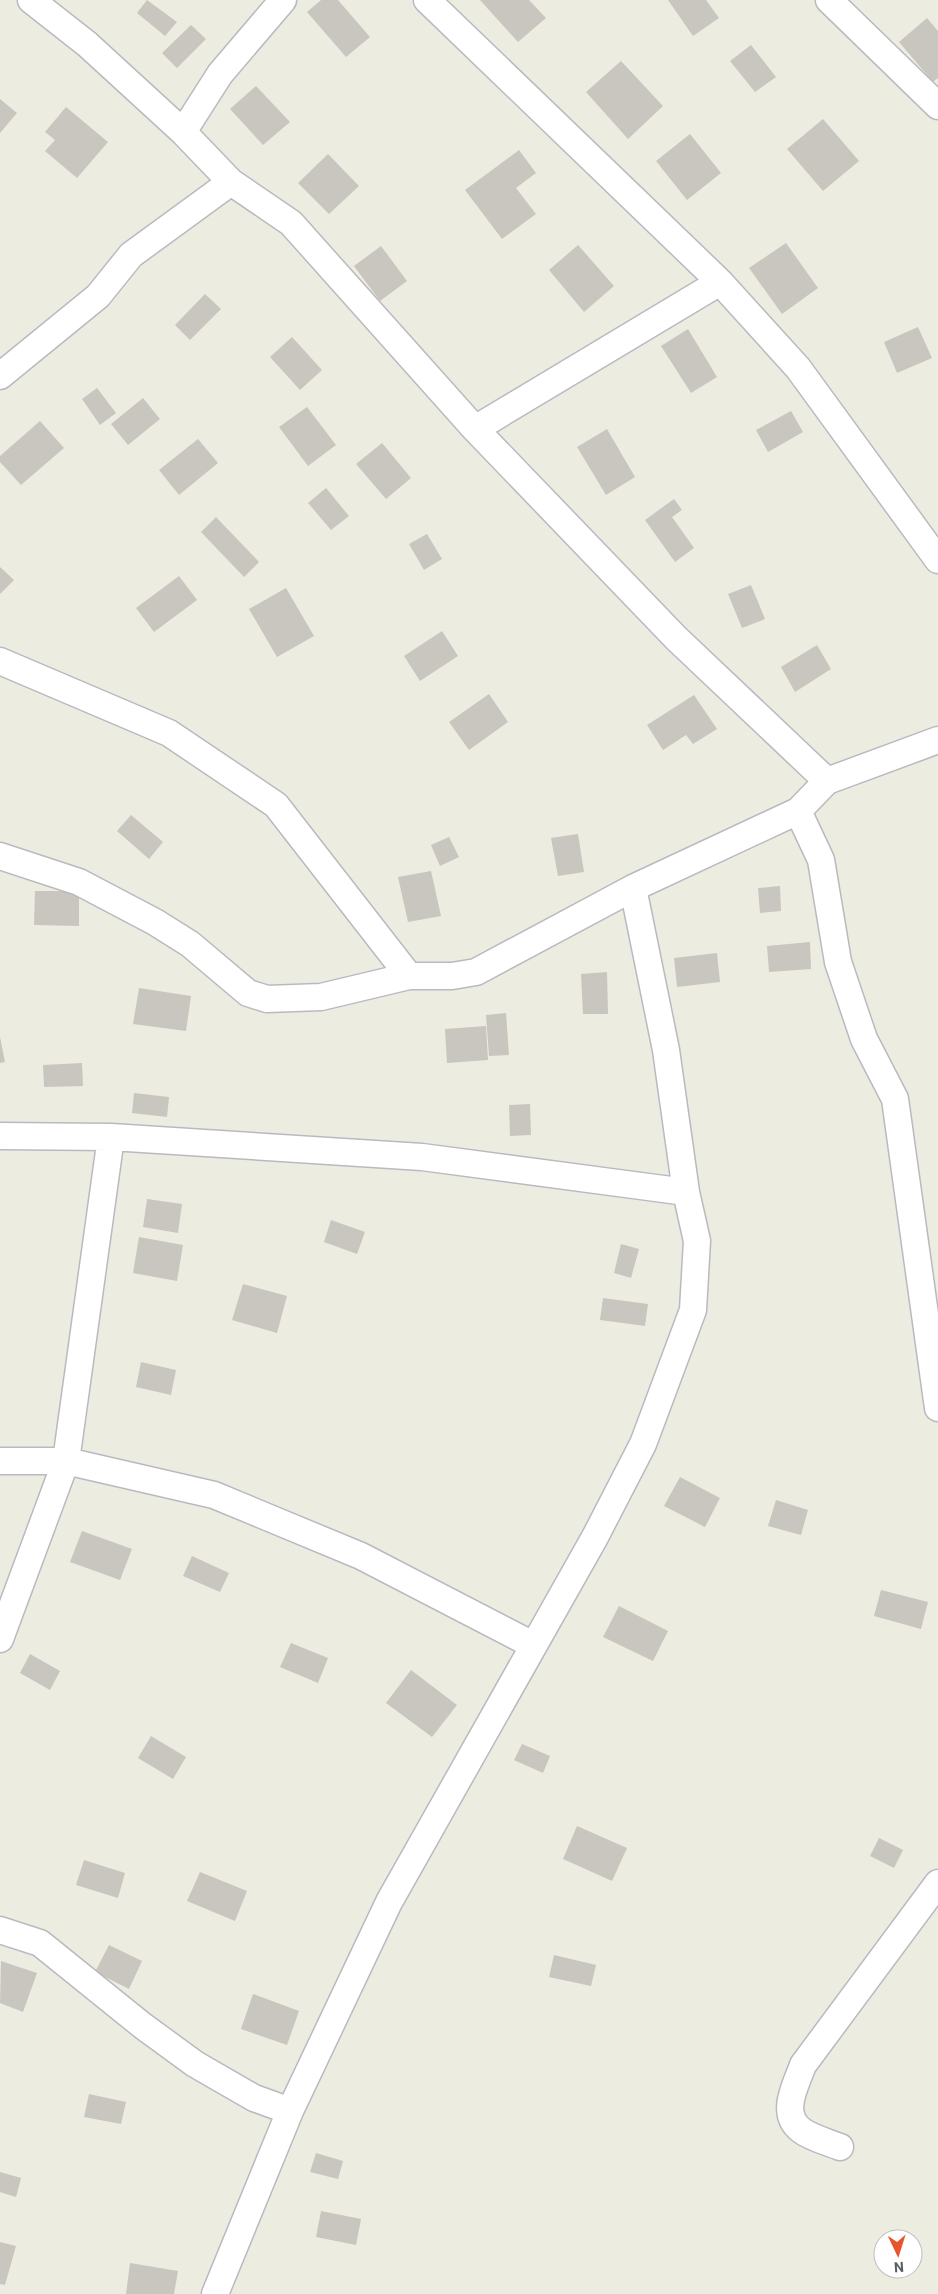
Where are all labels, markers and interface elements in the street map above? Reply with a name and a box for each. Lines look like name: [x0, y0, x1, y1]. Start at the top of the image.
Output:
north arrow: [873, 2229, 923, 2279]
text: N: [893, 2259, 904, 2275]

